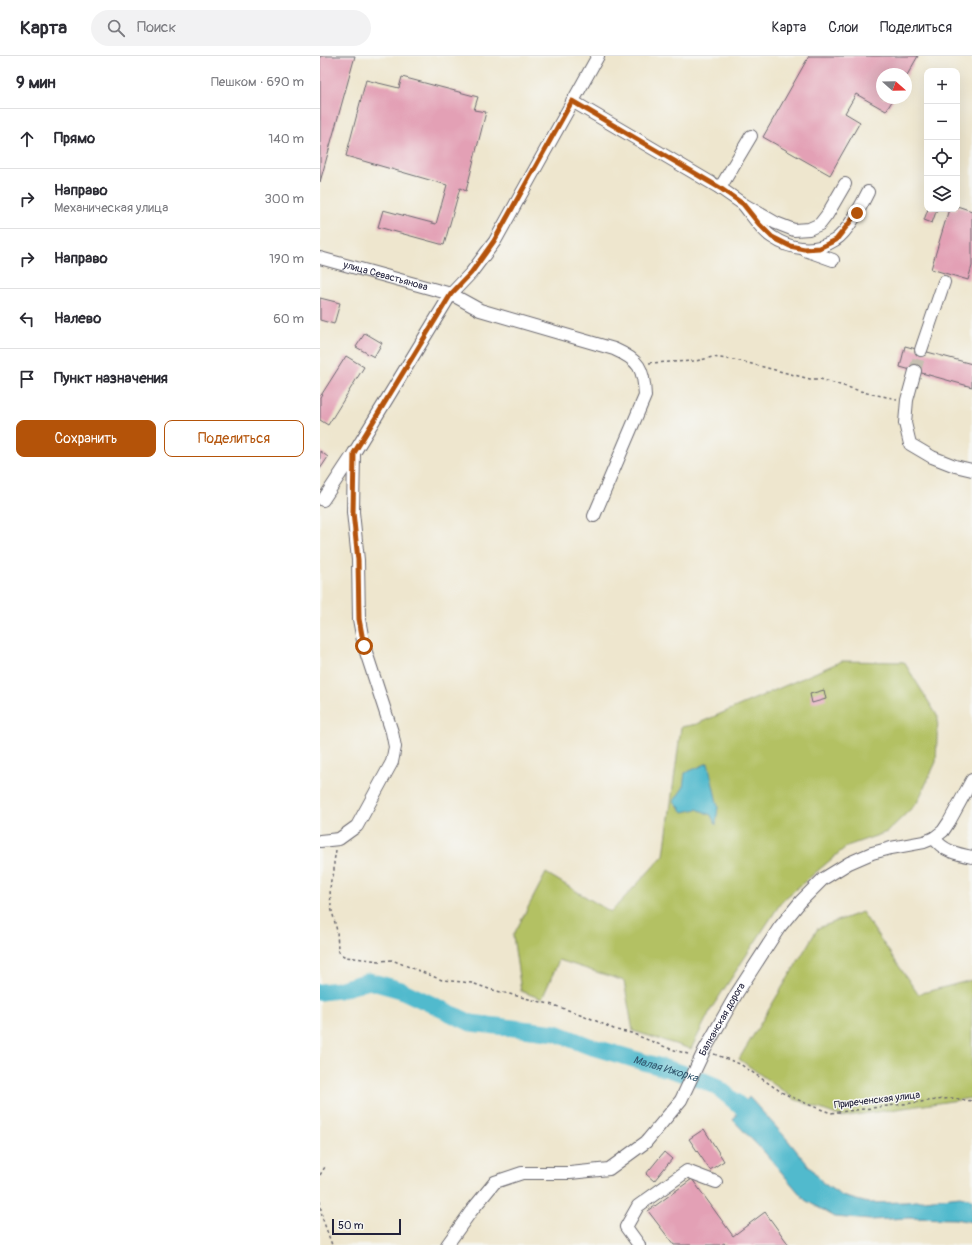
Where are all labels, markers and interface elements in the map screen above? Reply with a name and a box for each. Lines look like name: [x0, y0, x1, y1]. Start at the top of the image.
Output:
search box: [91, 10, 371, 46]
text: Карта: [20, 16, 67, 40]
icon: search: [105, 17, 127, 39]
text: Поиск: [137, 18, 176, 37]
text: Карта: [772, 19, 806, 36]
text: Слои: [828, 19, 858, 36]
text: Поделиться: [880, 19, 952, 36]
north arrow: [876, 68, 912, 104]
map controls: [924, 68, 960, 212]
button: +: [924, 68, 960, 104]
text: 9 мин: [16, 72, 56, 93]
text: Пешком · 690 m: [211, 74, 304, 90]
button: −: [924, 104, 960, 140]
icon: ahead: [16, 128, 38, 150]
text: Прямо: [54, 129, 95, 148]
text: 140 m: [268, 131, 304, 147]
button: locate: [924, 140, 960, 176]
button: layers: [924, 176, 960, 212]
text: Направо: [54, 181, 108, 200]
icon: right: [16, 188, 38, 210]
text: 300 m: [265, 191, 304, 207]
text: Механическая улица: [54, 200, 168, 216]
route end: [848, 204, 866, 222]
icon: right: [16, 248, 38, 270]
text: Направо: [54, 249, 108, 268]
text: 190 m: [269, 251, 304, 267]
street label: улица Севастьянова: [341, 258, 429, 293]
icon: left: [16, 308, 38, 330]
text: Налево: [54, 309, 101, 328]
text: 60 m: [273, 311, 304, 327]
icon: arrive: [16, 368, 38, 390]
text: Пункт назначения: [54, 369, 168, 388]
button: Сохранить: [16, 420, 156, 457]
button: Поделиться: [164, 420, 304, 457]
route start: [355, 637, 373, 655]
street label: Балканская дорога: [697, 980, 748, 1058]
water label: Малая Ижорка: [632, 1053, 701, 1085]
street label: Приреченская улица: [833, 1089, 921, 1111]
scale bar: [332, 1217, 401, 1236]
text: 50 m: [338, 1219, 364, 1232]

